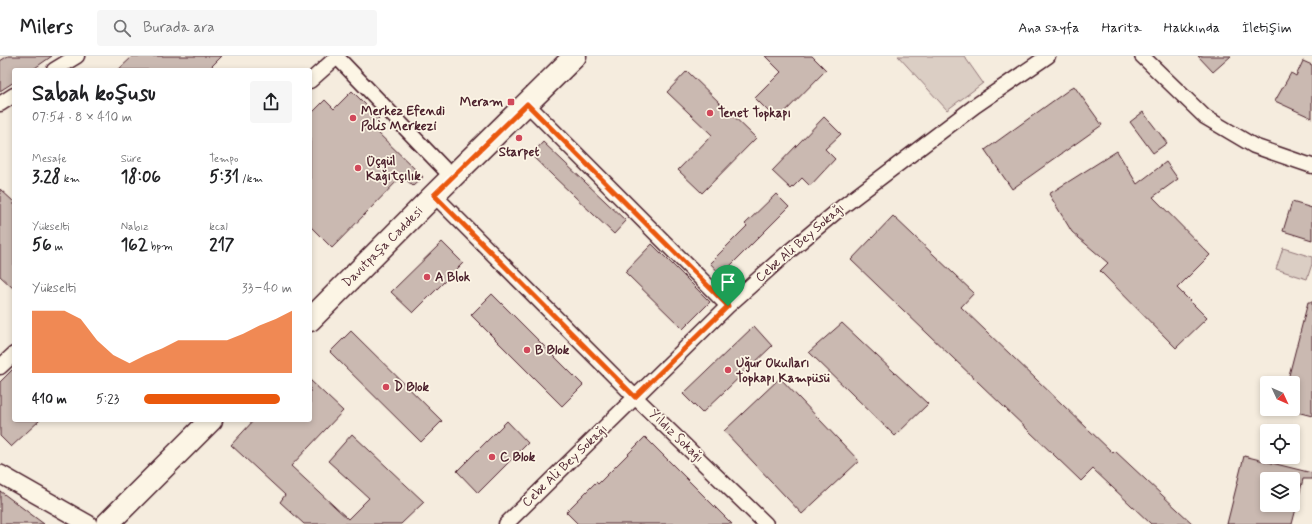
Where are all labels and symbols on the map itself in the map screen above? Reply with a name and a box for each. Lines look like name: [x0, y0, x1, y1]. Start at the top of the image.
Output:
place label: Meram: [460, 94, 503, 111]
marker: Meram: [506, 97, 516, 107]
place label: Merkez Efendi Polis Merkezi: [361, 103, 445, 135]
place label: Tenet Topkapı: [718, 105, 791, 122]
marker: Tenet Topkapı: [705, 108, 715, 118]
marker: Merkez Efendi Polis Merkezi: [348, 113, 358, 123]
marker: Starpet: [514, 133, 524, 143]
place label: Starpet: [499, 144, 539, 161]
place label: Üçgül Kağıtçılık: [366, 153, 421, 186]
marker: Üçgül Kağıtçılık: [353, 163, 363, 173]
street label: Cebe Ali Bey Sokağı: [752, 200, 848, 286]
street label: Davutpaşa Caddesi: [339, 203, 427, 291]
pin: [711, 265, 745, 306]
place label: A Blok: [435, 269, 471, 286]
marker: A Blok: [422, 272, 432, 282]
place label: B Blok: [535, 342, 570, 359]
marker: B Blok: [522, 345, 532, 355]
place label: Uğur Okulları Topkapı Kampüsü: [736, 355, 830, 387]
marker: Uğur Okulları Topkapı Kampüsü: [723, 365, 733, 375]
north arrow: [1260, 376, 1300, 416]
place label: D Blok: [394, 379, 430, 396]
marker: D Blok: [381, 382, 391, 392]
street label: Yıldız Sokağı: [645, 406, 707, 466]
street label: Cebe Ali Bey Sokağı: [519, 421, 611, 511]
place label: C Blok: [500, 449, 536, 466]
marker: C Blok: [487, 452, 497, 462]

